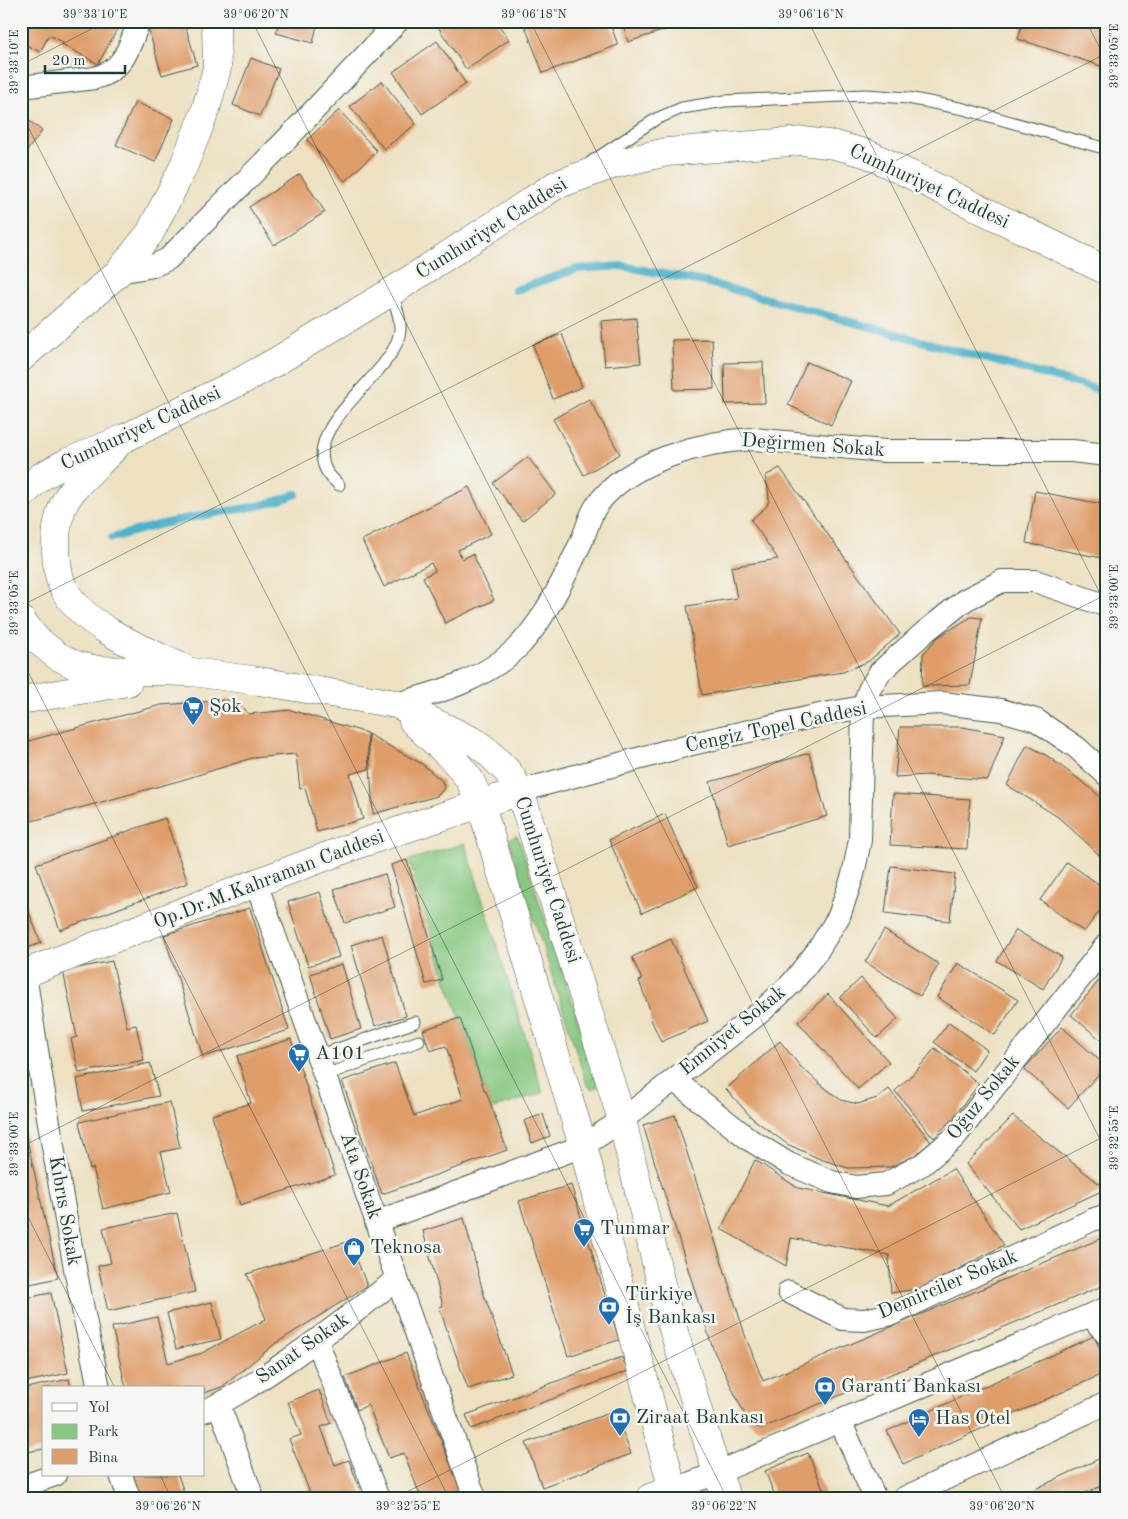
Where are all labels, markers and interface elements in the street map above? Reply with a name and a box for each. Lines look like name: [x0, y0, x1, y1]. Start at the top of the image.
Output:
text: 39°33'10"E: [63, 9, 127, 21]
text: 39°06'20"N: [223, 9, 289, 21]
text: 39°06'18"N: [501, 9, 567, 21]
text: 39°06'16"N: [778, 9, 844, 21]
text: 39°33'05"E: [1108, 24, 1121, 88]
text: 39°33'10"E: [9, 30, 21, 94]
scale bar: [45, 42, 125, 74]
text: 20 m: [52, 54, 86, 69]
street label: Cumhuriyet Caddesi: [846, 141, 1012, 233]
street label: Cumhuriyet Caddesi: [413, 174, 571, 284]
street label: Cumhuriyet Caddesi: [58, 383, 224, 475]
street label: Değirmen Sokak: [741, 431, 885, 461]
text: 39°33'00"E: [1109, 565, 1121, 629]
text: 39°33'05"E: [8, 571, 21, 635]
supermarket icon: Şok: [181, 695, 205, 726]
place label: Şok: [209, 697, 242, 717]
street label: Cengiz Topel Caddesi: [684, 699, 868, 757]
street label: Cumhuriyet Caddesi: [511, 794, 583, 966]
street label: Op.Dr.M.Kahraman Caddesi: [151, 827, 387, 933]
street label: Emniyet Sokak: [676, 982, 790, 1080]
supermarket icon: A101: [287, 1042, 311, 1073]
place label: A101: [315, 1044, 365, 1064]
street label: Oğuz Sokak: [944, 1052, 1024, 1144]
text: 39°32'55"E: [1108, 1106, 1121, 1170]
text: 39°33'00"E: [9, 1112, 21, 1176]
street label: Ata Sokak: [336, 1130, 384, 1222]
street label: Kıbrıs Sokak: [44, 1154, 84, 1268]
supermarket icon: Tunmar: [572, 1217, 596, 1248]
place label: Tunmar: [600, 1219, 670, 1239]
shop icon: Teknosa: [342, 1236, 366, 1267]
place label: Teknosa: [370, 1238, 442, 1258]
street label: Demirciler Sokak: [875, 1247, 1021, 1323]
place label: Türkiye İş Bankası: [625, 1285, 716, 1328]
bank icon: Türkiye İş Bankası: [597, 1295, 621, 1326]
street label: Sanat Sokak: [253, 1310, 353, 1388]
bank icon: Garanti Bankası: [813, 1375, 837, 1406]
place label: Garanti Bankası: [841, 1377, 981, 1397]
legend: [42, 1386, 205, 1476]
text: Yol: [88, 1401, 109, 1416]
bank icon: Ziraat Bankası: [608, 1406, 632, 1437]
hotel icon: Has Otel: [907, 1407, 931, 1438]
place label: Ziraat Bankası: [636, 1408, 764, 1428]
place label: Has Otel: [935, 1409, 1011, 1429]
text: Park: [88, 1425, 119, 1440]
text: Bina: [88, 1451, 119, 1466]
text: 39°32'55"E: [376, 1500, 440, 1513]
text: 39°06'26"N: [135, 1501, 201, 1513]
text: 39°06'22"N: [691, 1501, 757, 1513]
text: 39°06'20"N: [969, 1501, 1035, 1513]

